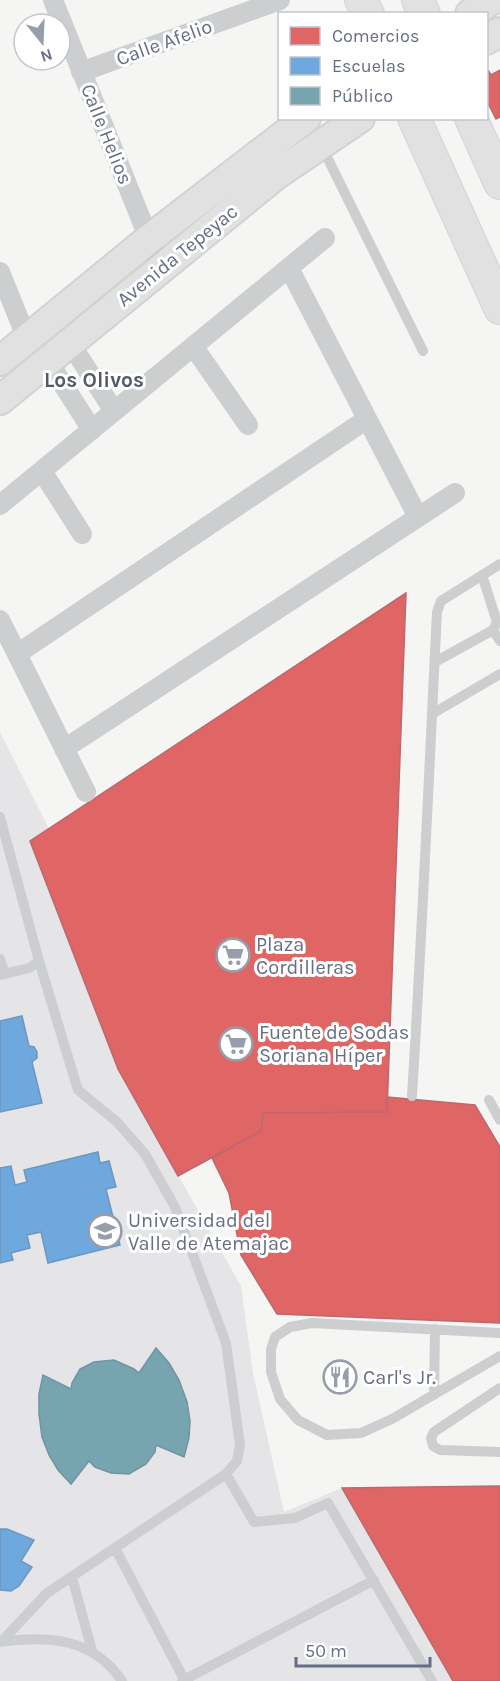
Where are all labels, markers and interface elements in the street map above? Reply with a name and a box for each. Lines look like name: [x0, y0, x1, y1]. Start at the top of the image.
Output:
north arrow: [12, 12, 72, 72]
legend: [278, 12, 488, 120]
street label: Calle Afelio: [113, 15, 215, 70]
text: Comercios: [332, 25, 419, 47]
text: N: [38, 45, 55, 67]
text: Escuelas: [332, 55, 405, 77]
street label: Calle Helios: [76, 81, 137, 188]
text: Público: [332, 85, 393, 107]
street label: Avenida Tepeyac: [112, 200, 242, 311]
district label: Los Olivos: [44, 368, 144, 392]
place label: Plaza Cordilleras: [256, 933, 354, 979]
supermarket icon: Plaza Cordilleras: [215, 937, 251, 973]
place label: Fuente de Sodas Soriana Híper: [259, 1021, 409, 1067]
supermarket icon: Fuente de Sodas Soriana Híper: [218, 1026, 254, 1062]
place label: Universidad del Valle de Atemajac: [128, 1209, 289, 1255]
school or university icon: Universidad del Valle de Atemajac: [87, 1213, 123, 1249]
restaurant icon: Carl's Jr.: [322, 1359, 358, 1395]
place label: Carl's Jr.: [363, 1366, 436, 1389]
scale bar: [296, 1630, 430, 1668]
text: 50 m: [305, 1640, 347, 1662]

